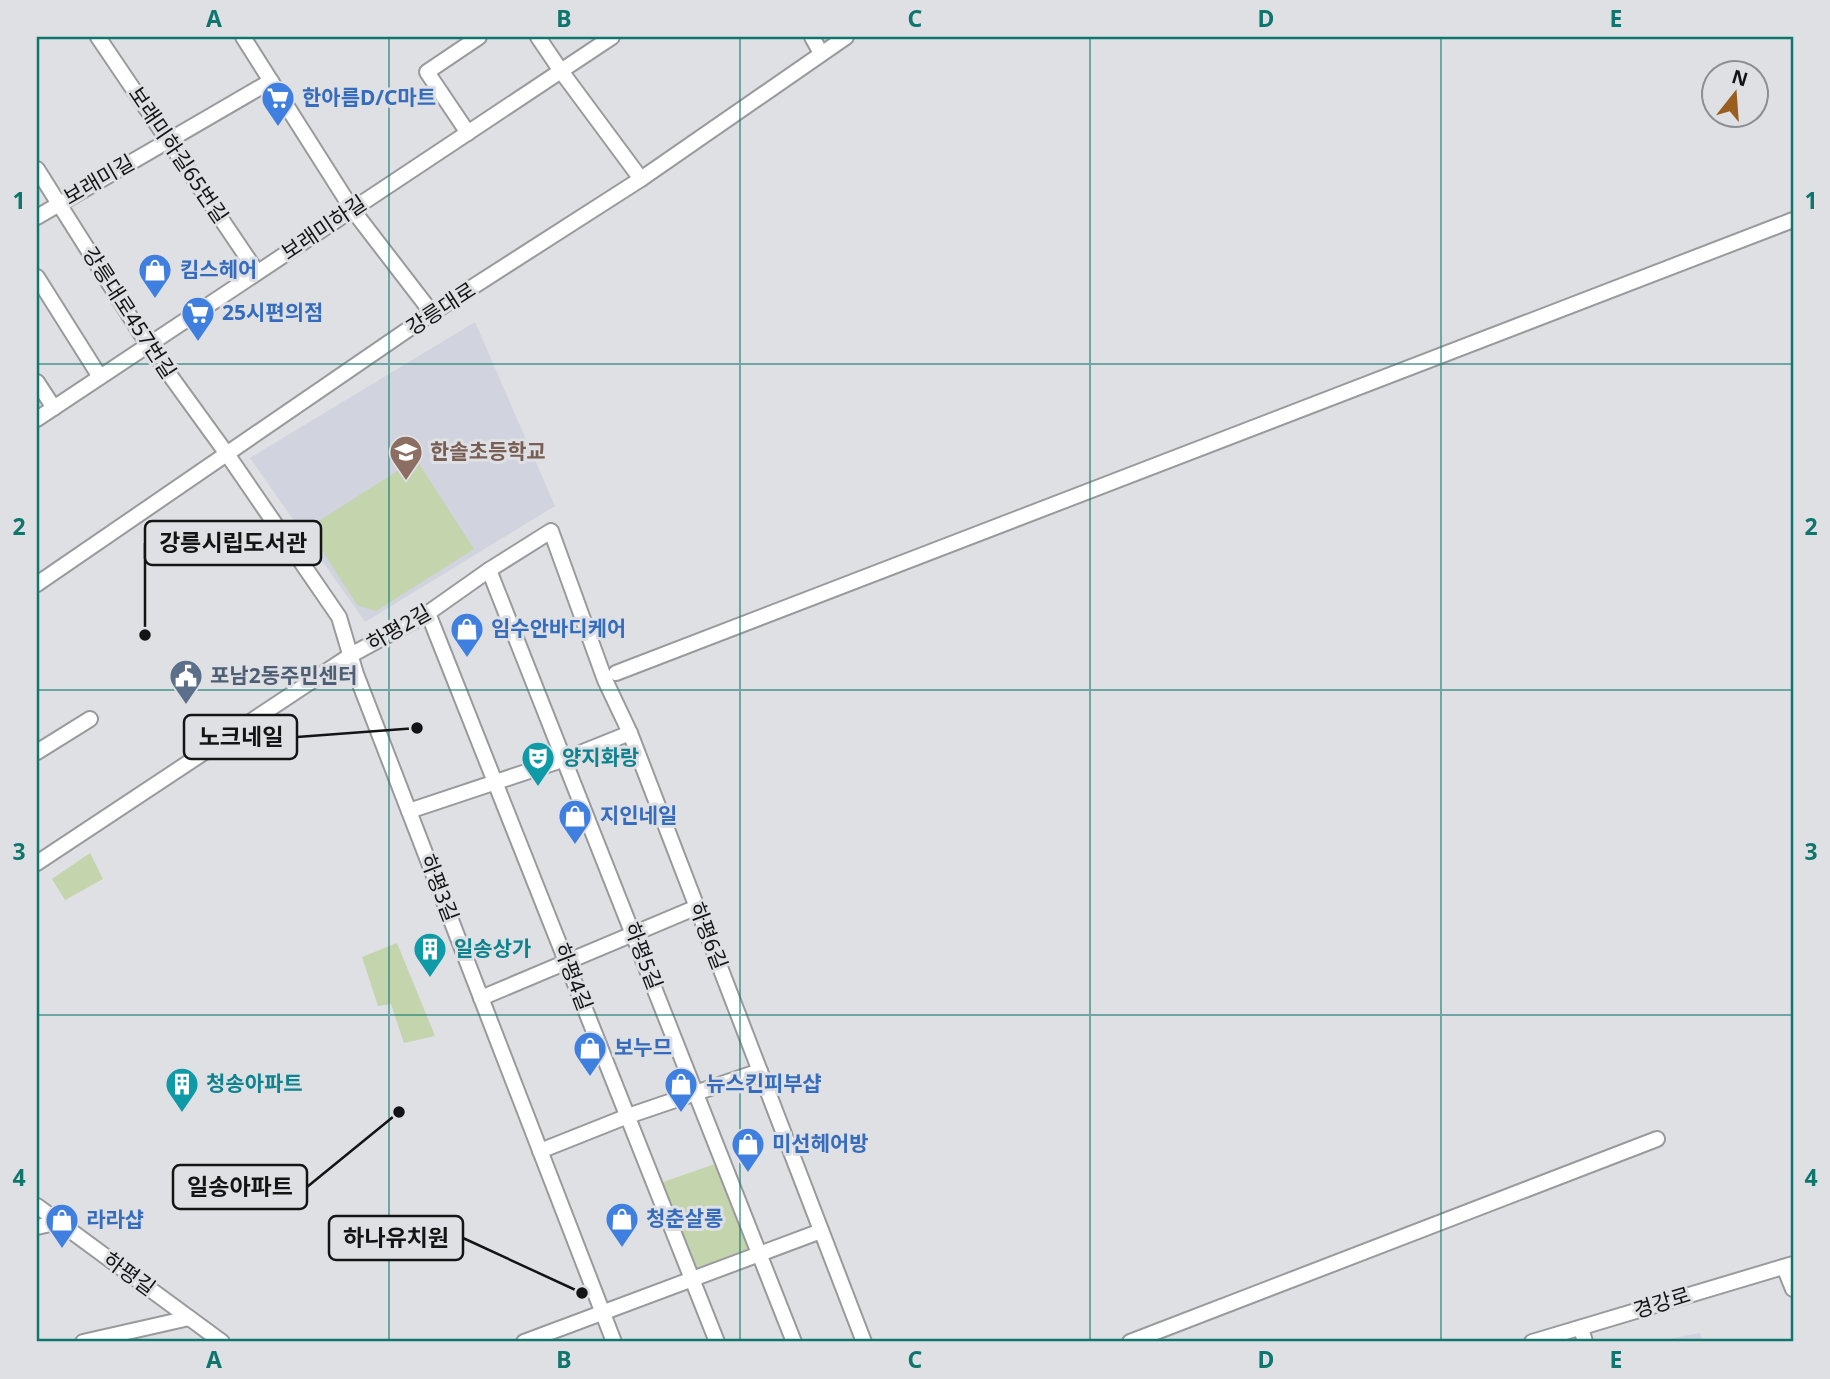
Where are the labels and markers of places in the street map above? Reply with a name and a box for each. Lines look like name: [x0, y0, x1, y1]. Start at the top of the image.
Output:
supermarket icon: 한아름D/C마트: [259, 79, 297, 128]
place label: 한아름D/C마트: [302, 83, 436, 111]
shop icon: 킴스헤어: [136, 251, 174, 300]
place label: 킴스헤어: [180, 255, 257, 283]
supermarket icon: 25시편의점: [179, 294, 217, 343]
place label: 25시편의점: [222, 298, 323, 326]
school or university icon: 한솔초등학교: [387, 433, 425, 482]
place label: 한솔초등학교: [430, 437, 546, 465]
callout: 강릉시립도서관: [145, 521, 321, 565]
shop icon: 임수안바디케어: [448, 610, 486, 659]
place label: 임수안바디케어: [491, 614, 626, 642]
public building icon: 포남2동주민센터: [167, 657, 205, 706]
place label: 포남2동주민센터: [210, 661, 357, 689]
callout: 노크네일: [184, 715, 297, 759]
theatre icon: 양지화랑: [519, 739, 557, 788]
place label: 양지화랑: [562, 743, 639, 771]
shop icon: 지인네일: [556, 797, 594, 846]
place label: 지인네일: [600, 801, 677, 829]
building icon: 일송상가: [411, 930, 449, 979]
place label: 일송상가: [454, 934, 531, 962]
shop icon: 보누므: [571, 1029, 609, 1078]
place label: 보누므: [614, 1033, 672, 1061]
building icon: 청송아파트: [163, 1065, 201, 1114]
shop icon: 뉴스킨피부샵: [662, 1065, 700, 1114]
place label: 청송아파트: [206, 1069, 303, 1097]
place label: 뉴스킨피부샵: [706, 1069, 822, 1097]
shop icon: 미선헤어방: [729, 1125, 767, 1174]
place label: 미선헤어방: [772, 1129, 869, 1157]
callout: 일송아파트: [173, 1165, 307, 1209]
shop icon: 청춘살롱: [603, 1200, 641, 1249]
shop icon: 라라샵: [43, 1201, 81, 1250]
place label: 청춘살롱: [646, 1204, 723, 1232]
place label: 라라샵: [86, 1205, 144, 1233]
callout: 하나유치원: [329, 1216, 463, 1260]

